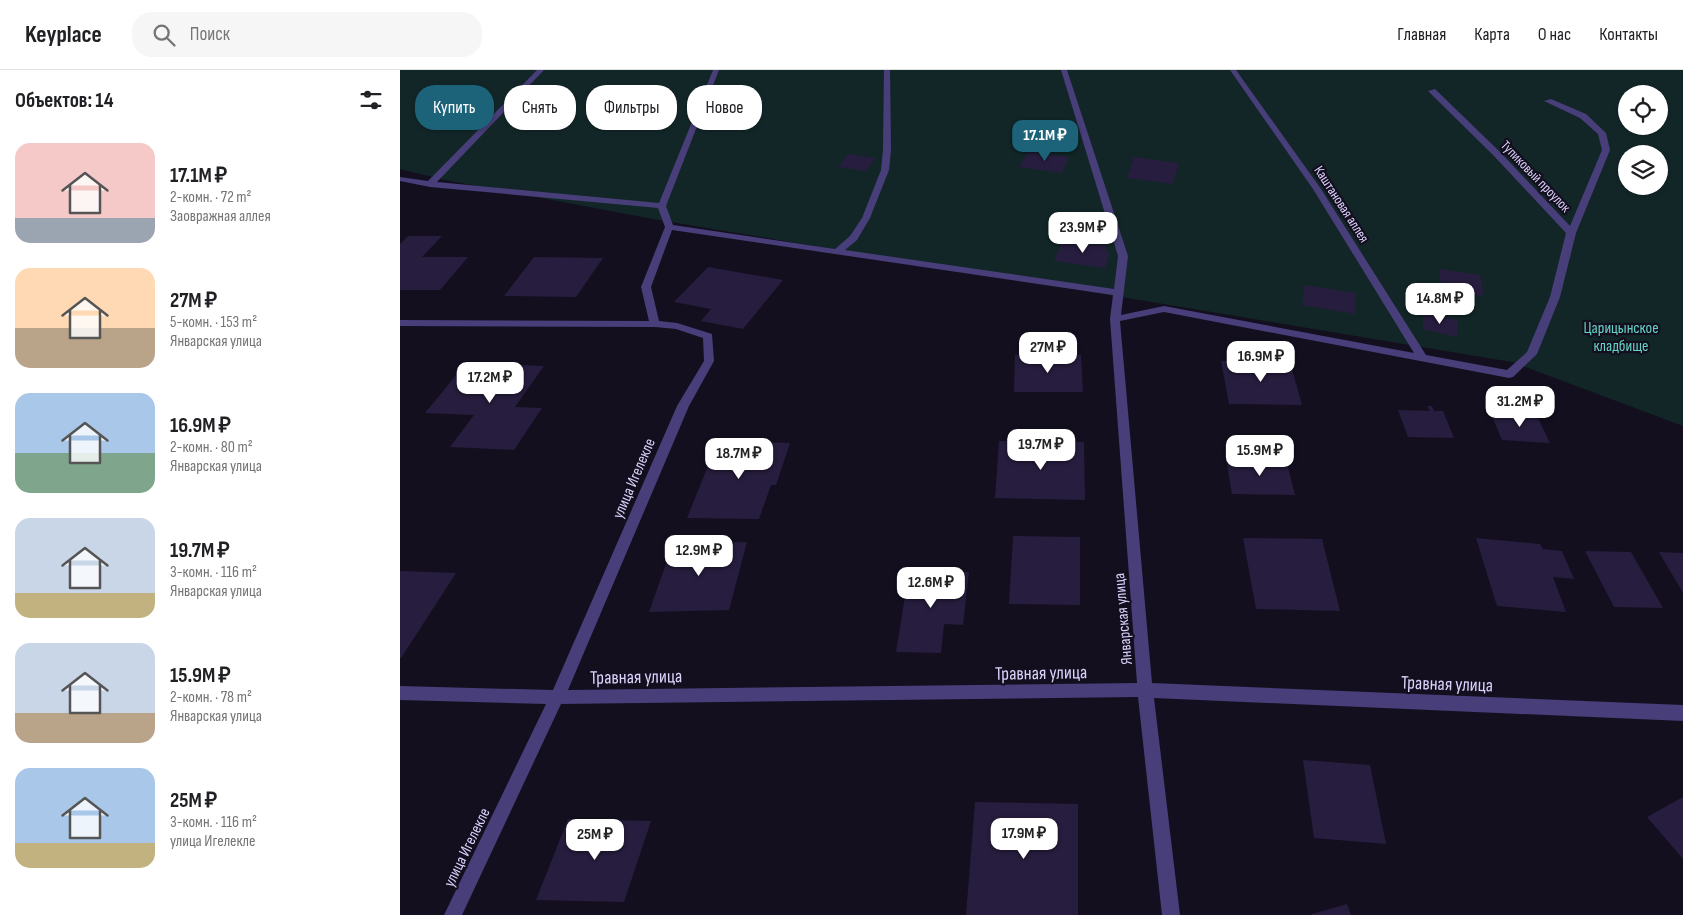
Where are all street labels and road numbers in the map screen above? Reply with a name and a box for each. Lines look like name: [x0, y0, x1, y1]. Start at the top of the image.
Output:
street label: Тупиковый проулок: [1497, 137, 1575, 216]
street label: Каштановая аллея: [1310, 163, 1373, 246]
street label: улица Игелекле: [609, 436, 660, 522]
street label: Январская улица: [1110, 572, 1137, 665]
street label: Травная улица: [995, 661, 1087, 686]
street label: Травная улица: [590, 665, 682, 690]
street label: Травная улица: [1400, 671, 1493, 698]
street label: улица Игелекле: [440, 805, 495, 890]

